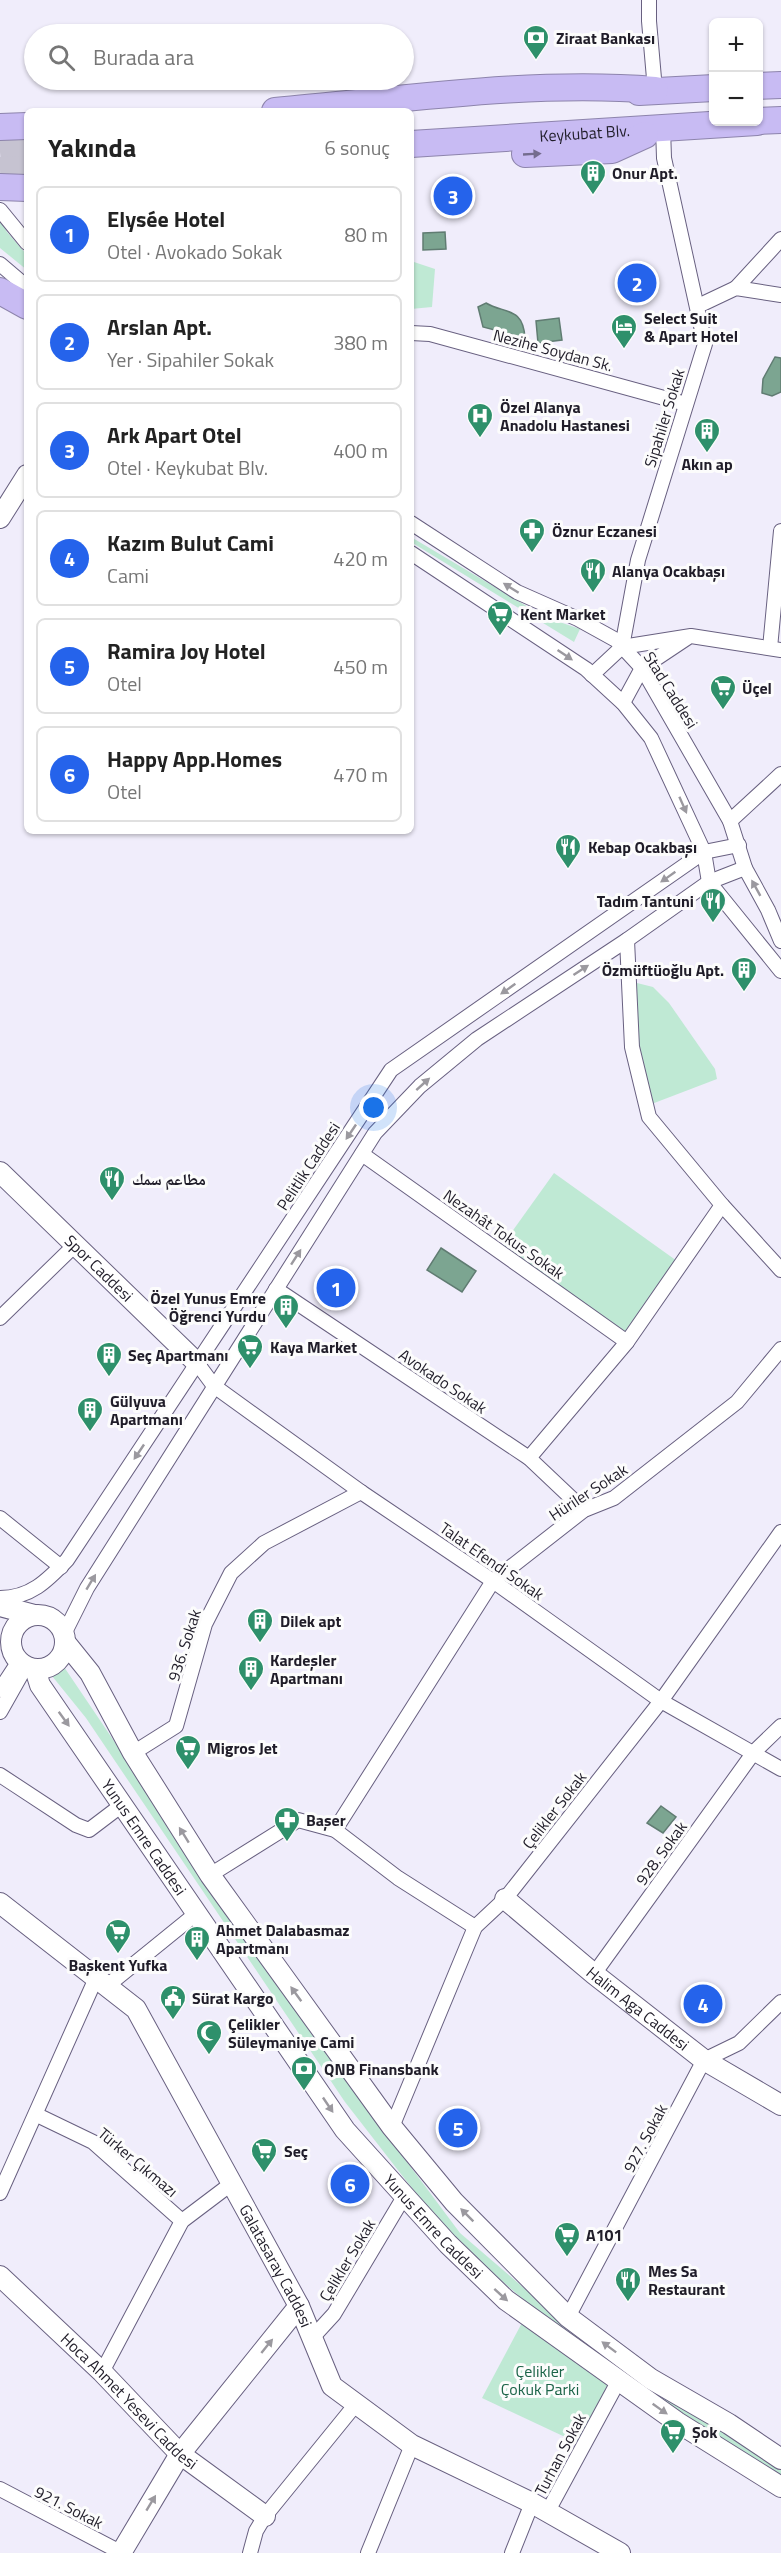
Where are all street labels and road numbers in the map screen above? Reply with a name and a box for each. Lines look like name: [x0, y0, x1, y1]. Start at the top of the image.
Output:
street label: Keykubat Blv.: [539, 118, 631, 148]
street label: Nezihe Soydan Sk.: [491, 323, 615, 377]
street label: Sipahiler Sokak: [638, 365, 690, 470]
street label: Stad Caddesi: [638, 647, 704, 733]
street label: Pelitlik Caddesi: [270, 1117, 346, 1215]
street label: Nezahât Tokus Sokak: [439, 1183, 570, 1285]
street label: Spor Caddesi: [59, 1229, 139, 1307]
street label: Avokado Sokak: [394, 1343, 492, 1420]
street label: Hüriler Sokak: [544, 1457, 632, 1526]
street label: Talat Efendi Sokak: [435, 1516, 549, 1606]
street label: 936. Sokak: [161, 1606, 207, 1684]
street label: Çelikler Sokak: [516, 1766, 592, 1854]
street label: Yunus Emre Caddesi: [96, 1774, 193, 1900]
street label: 928. Sokak: [629, 1816, 693, 1890]
street label: Halim Aga Caddesi: [581, 1960, 694, 2056]
street label: 927. Sokak: [617, 2099, 673, 2176]
street label: Türker Çıkmazı: [93, 2121, 183, 2203]
street label: Yunus Emre Caddesi: [378, 2168, 489, 2284]
street label: Galatasaray Caddesi: [233, 2200, 318, 2331]
street label: Çelikler Sokak: [313, 2214, 381, 2306]
street label: Hoca Ahmet Yesevi Caddesi: [56, 2327, 203, 2475]
street label: Turhan Sokak: [528, 2408, 592, 2499]
street label: 921. Sokak: [30, 2479, 108, 2535]

